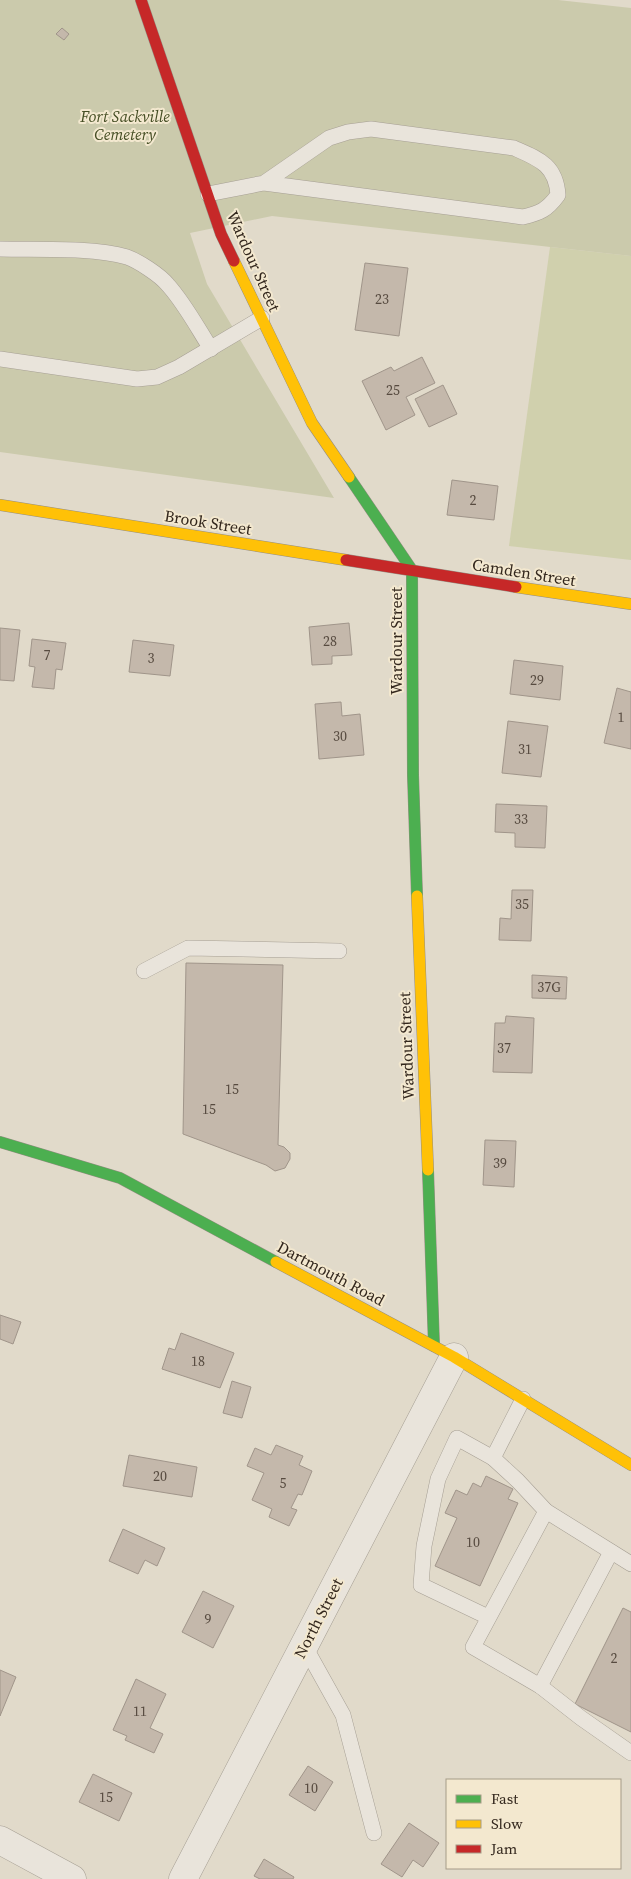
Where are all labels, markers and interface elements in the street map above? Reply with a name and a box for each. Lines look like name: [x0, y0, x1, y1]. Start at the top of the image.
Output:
park label: Fort Sackville Cemetery: [79, 105, 170, 145]
street label: Wardour Street: [222, 207, 286, 315]
house number: 23: [375, 289, 389, 309]
house number: 25: [386, 380, 400, 400]
house number: 2: [470, 490, 477, 510]
street label: Brook Street: [163, 504, 254, 540]
street label: Camden Street: [471, 553, 578, 591]
street label: Wardour Street: [385, 586, 407, 695]
house number: 28: [323, 631, 337, 651]
house number: 7: [44, 645, 51, 665]
house number: 3: [148, 648, 155, 668]
house number: 29: [530, 670, 544, 690]
house number: 1: [618, 707, 625, 727]
house number: 30: [333, 726, 347, 746]
house number: 31: [518, 739, 532, 759]
house number: 33: [514, 809, 528, 829]
house number: 35: [515, 894, 529, 914]
house number: 37G: [537, 977, 561, 997]
street label: Wardour Street: [393, 991, 419, 1100]
house number: 37: [497, 1038, 511, 1058]
house number: 15: [225, 1079, 239, 1099]
house number: 15: [202, 1099, 216, 1119]
house number: 39: [493, 1153, 507, 1173]
street label: Dartmouth Road: [273, 1235, 389, 1311]
house number: 18: [191, 1351, 205, 1371]
house number: 20: [153, 1466, 167, 1486]
house number: 5: [280, 1473, 287, 1493]
house number: 10: [466, 1532, 480, 1552]
street label: North Street: [288, 1573, 348, 1662]
house number: 9: [205, 1609, 212, 1629]
house number: 2: [611, 1648, 618, 1668]
house number: 11: [133, 1701, 147, 1721]
house number: 10: [304, 1778, 318, 1798]
legend: [446, 1779, 621, 1869]
house number: 15: [99, 1787, 113, 1807]
text: Fast: [491, 1788, 518, 1809]
text: Slow: [491, 1813, 523, 1834]
text: Jam: [490, 1838, 518, 1859]

